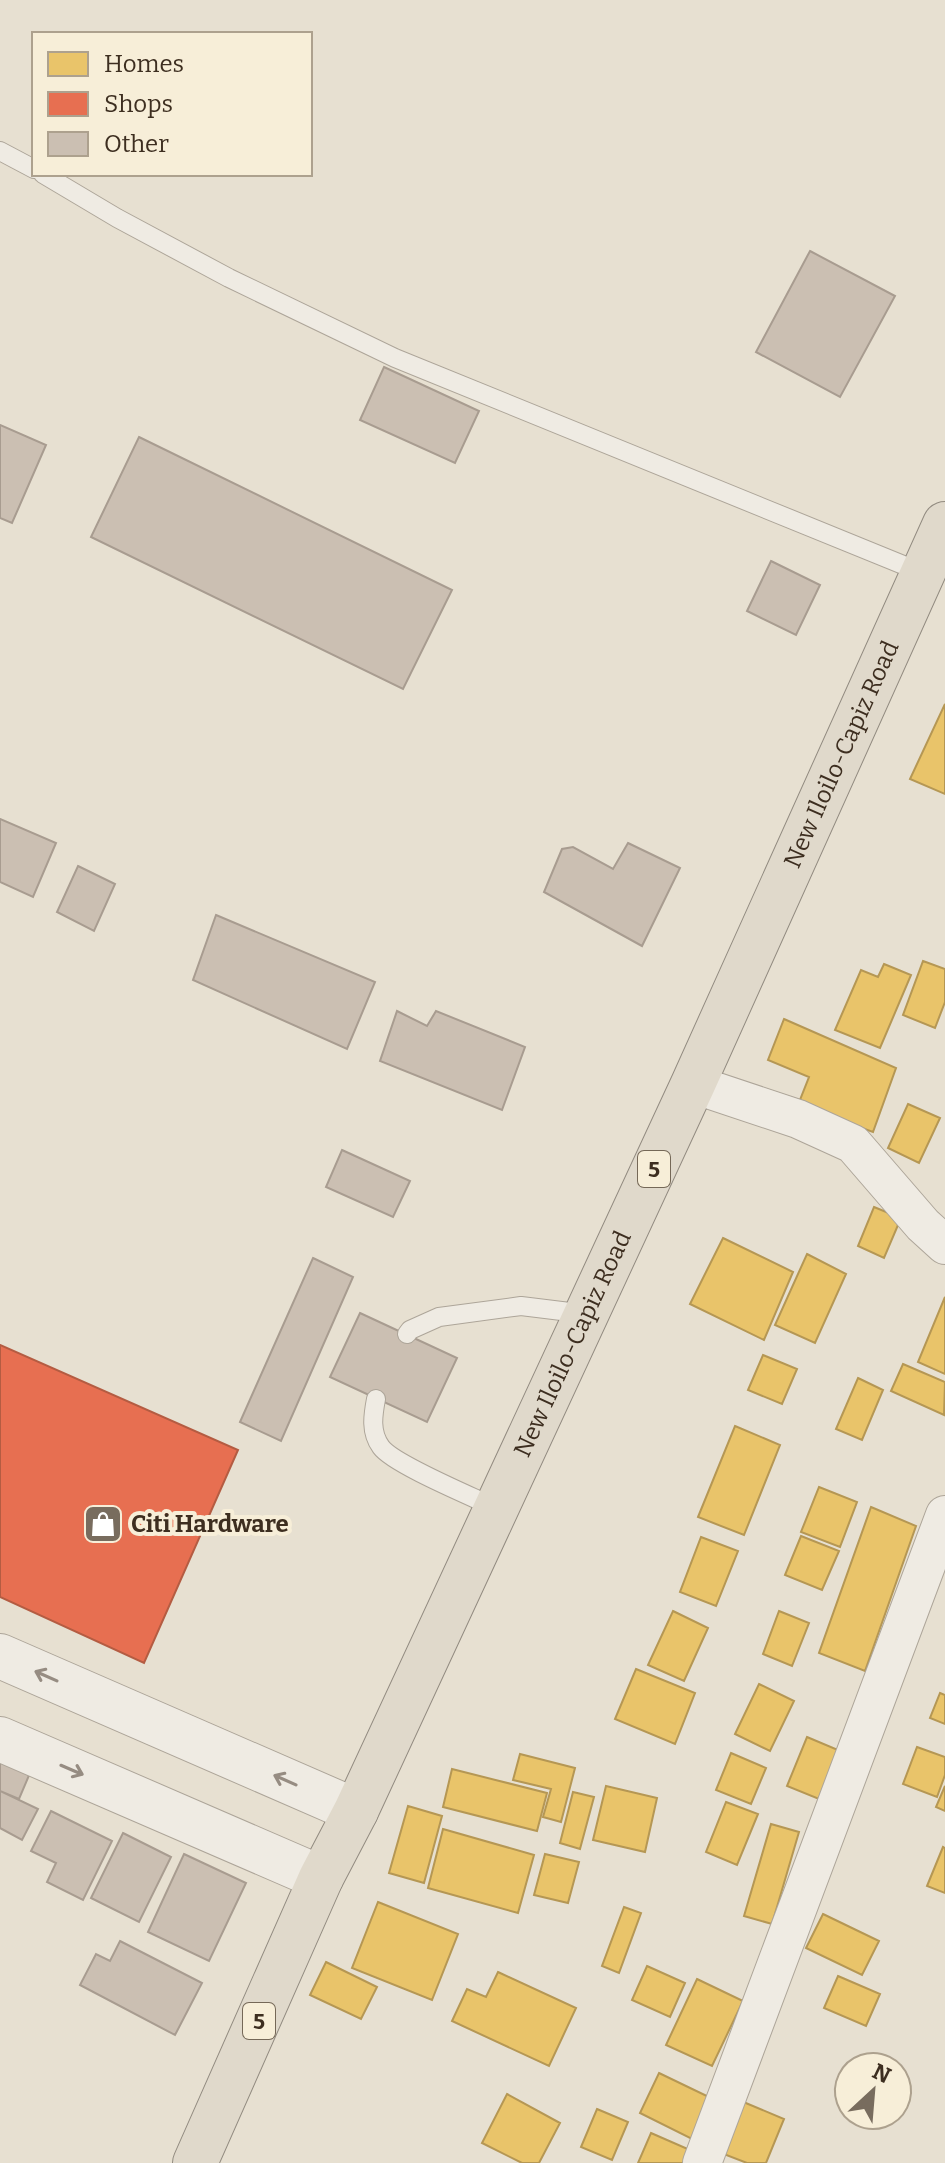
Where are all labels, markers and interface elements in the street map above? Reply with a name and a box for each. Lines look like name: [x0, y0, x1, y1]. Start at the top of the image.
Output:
legend: [32, 32, 312, 176]
text: Homes: [104, 50, 184, 78]
text: Shops: [104, 90, 173, 118]
text: Other: [104, 130, 169, 158]
street label: New Iloilo-Capiz Road: [778, 637, 905, 872]
road number: 5: [638, 1151, 670, 1187]
street label: New Iloilo-Capiz Road: [508, 1227, 637, 1461]
shop icon: Citi Hardware: [82, 1503, 124, 1545]
place label: Citi Hardware: [131, 1510, 289, 1538]
one-way arrow: [34, 1668, 58, 1683]
one-way arrow: [59, 1764, 83, 1779]
one-way arrow: [273, 1771, 297, 1786]
road number: 5: [243, 2003, 275, 2039]
north arrow: [833, 2051, 913, 2131]
text: N: [868, 2058, 895, 2089]

